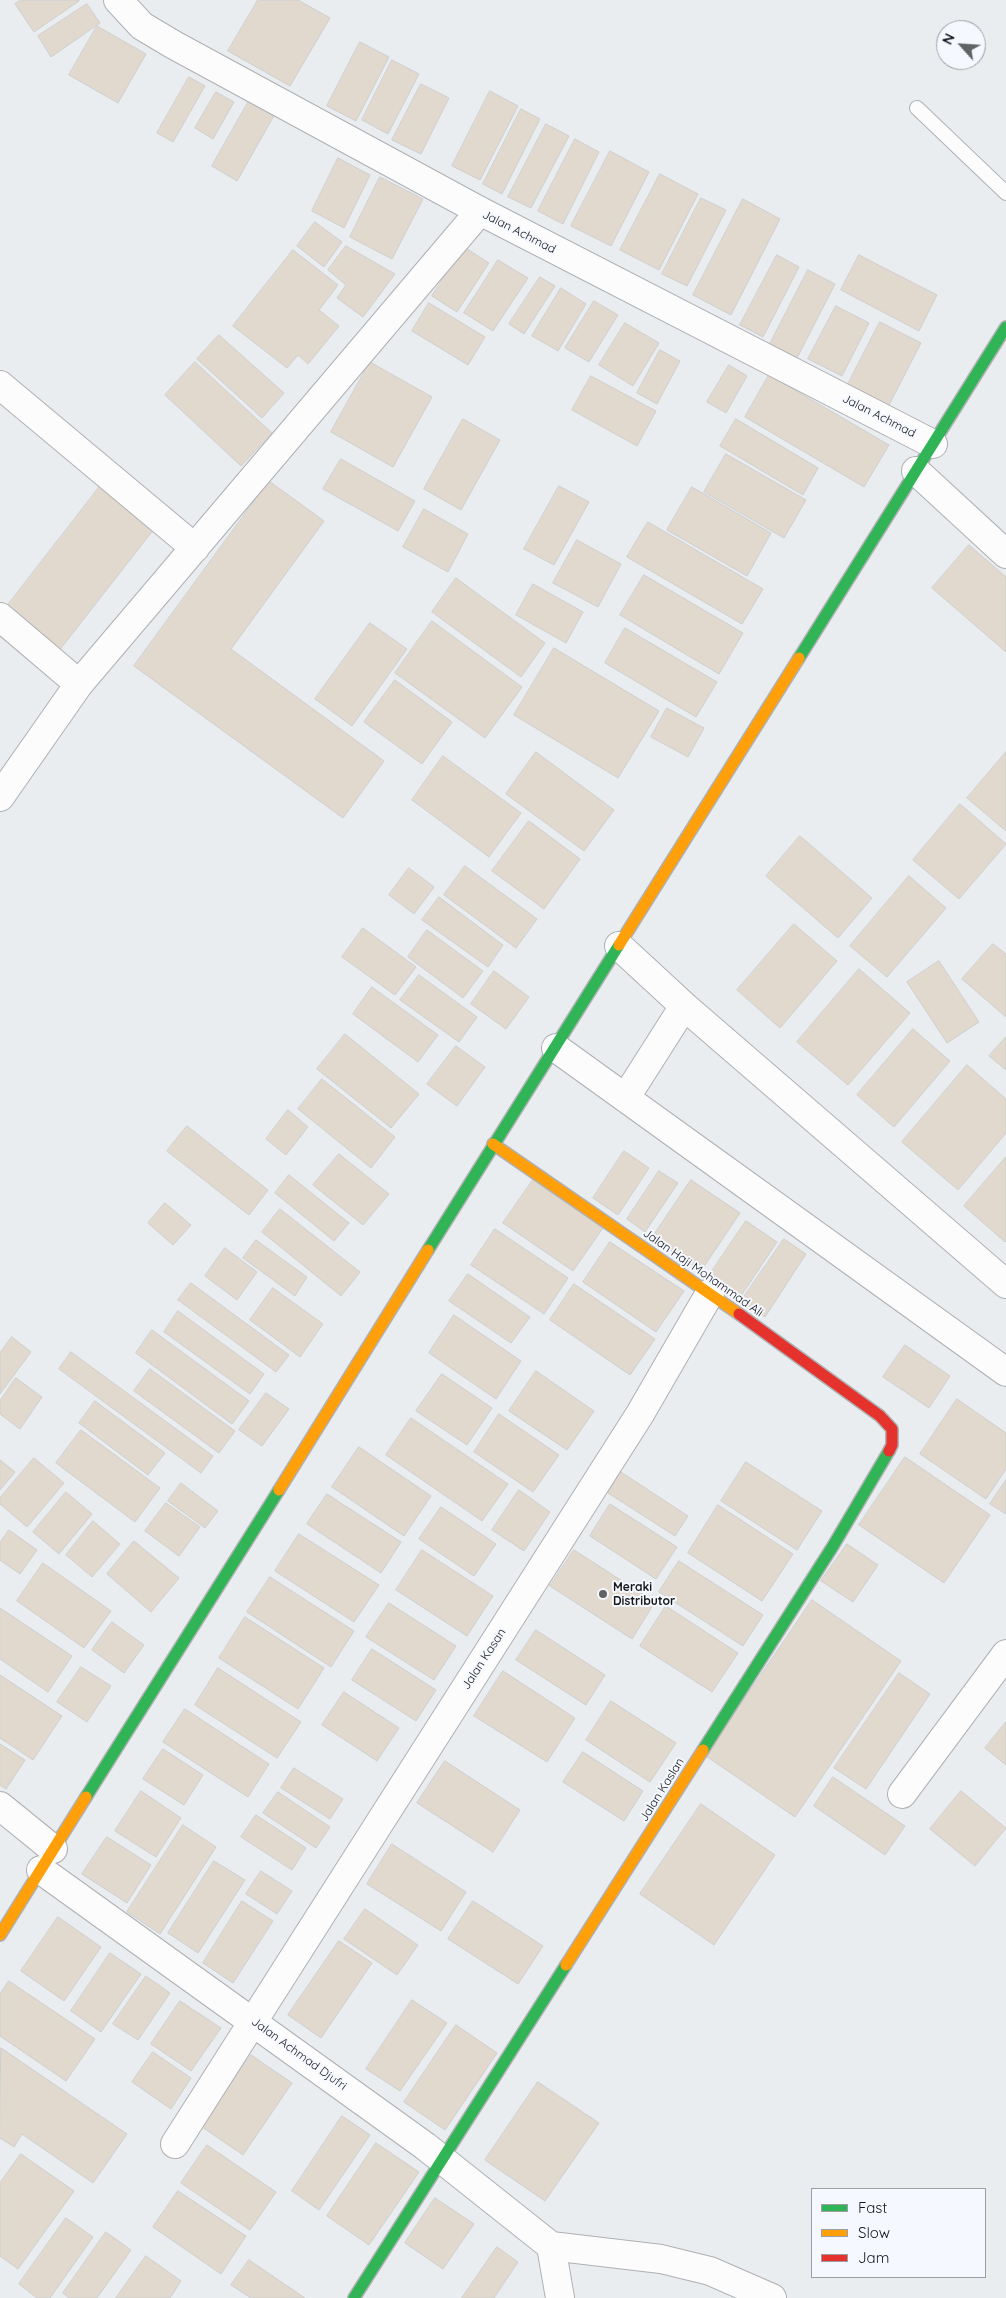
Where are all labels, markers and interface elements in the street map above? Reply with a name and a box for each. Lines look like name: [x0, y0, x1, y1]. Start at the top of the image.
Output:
north arrow: [936, 20, 986, 70]
text: N: [938, 30, 959, 47]
street label: Jalan Achmad: [480, 207, 558, 257]
street label: Jalan Achmad: [840, 391, 918, 441]
street label: Jalan Haji Mohammad Ali: [640, 1226, 766, 1320]
place label: Meraki Distributor: [613, 1580, 675, 1608]
marker: Meraki Distributor: [597, 1588, 609, 1600]
street label: Jalan Kasan: [459, 1626, 509, 1692]
street label: Jalan Kaslan: [637, 1756, 687, 1824]
street label: Jalan Achmad Djufri: [249, 2015, 349, 2093]
legend: [811, 2188, 986, 2278]
text: Fast: [858, 2198, 887, 2217]
text: Slow: [858, 2223, 890, 2242]
text: Jam: [858, 2248, 889, 2267]

